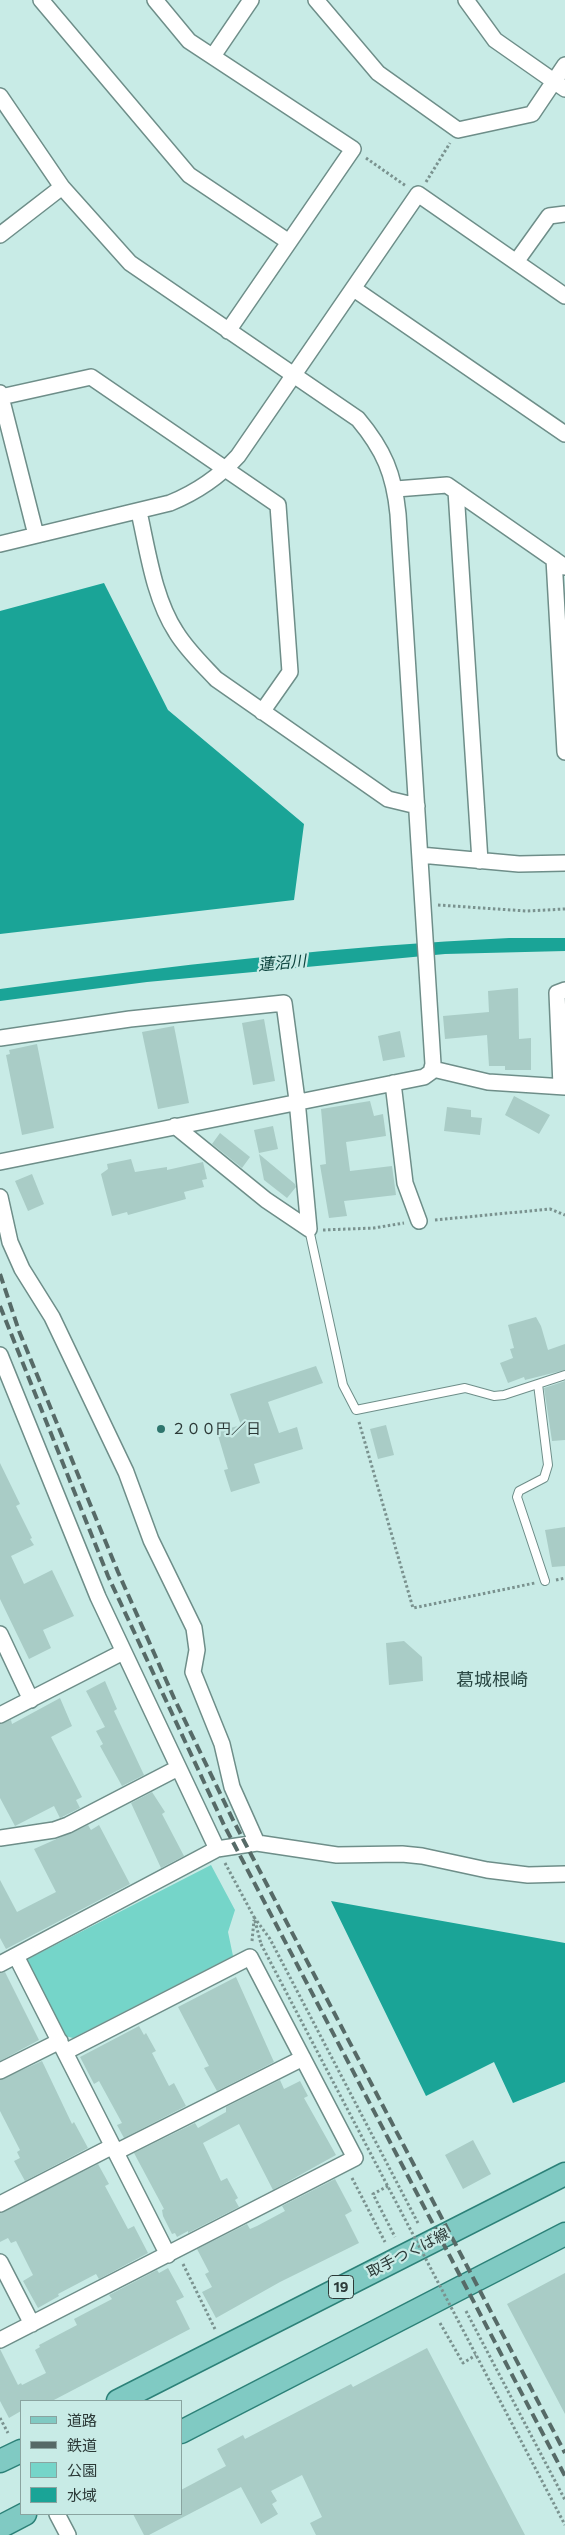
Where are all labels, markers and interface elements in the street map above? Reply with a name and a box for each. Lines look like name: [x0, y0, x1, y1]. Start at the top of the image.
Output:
water label: 蓮沼川: [257, 951, 307, 975]
place label: ２００円／日: [171, 1420, 261, 1438]
marker: ２００円／日: [155, 1423, 167, 1435]
district label: 葛城根崎: [456, 1669, 528, 1691]
street label: 取手つくば線: [364, 2225, 452, 2281]
road number: 19: [328, 2276, 354, 2298]
legend: [20, 2400, 182, 2515]
text: 道路: [67, 2411, 97, 2429]
text: 鉄道: [67, 2436, 97, 2454]
text: 公園: [67, 2461, 97, 2479]
text: 水域: [67, 2486, 97, 2504]

